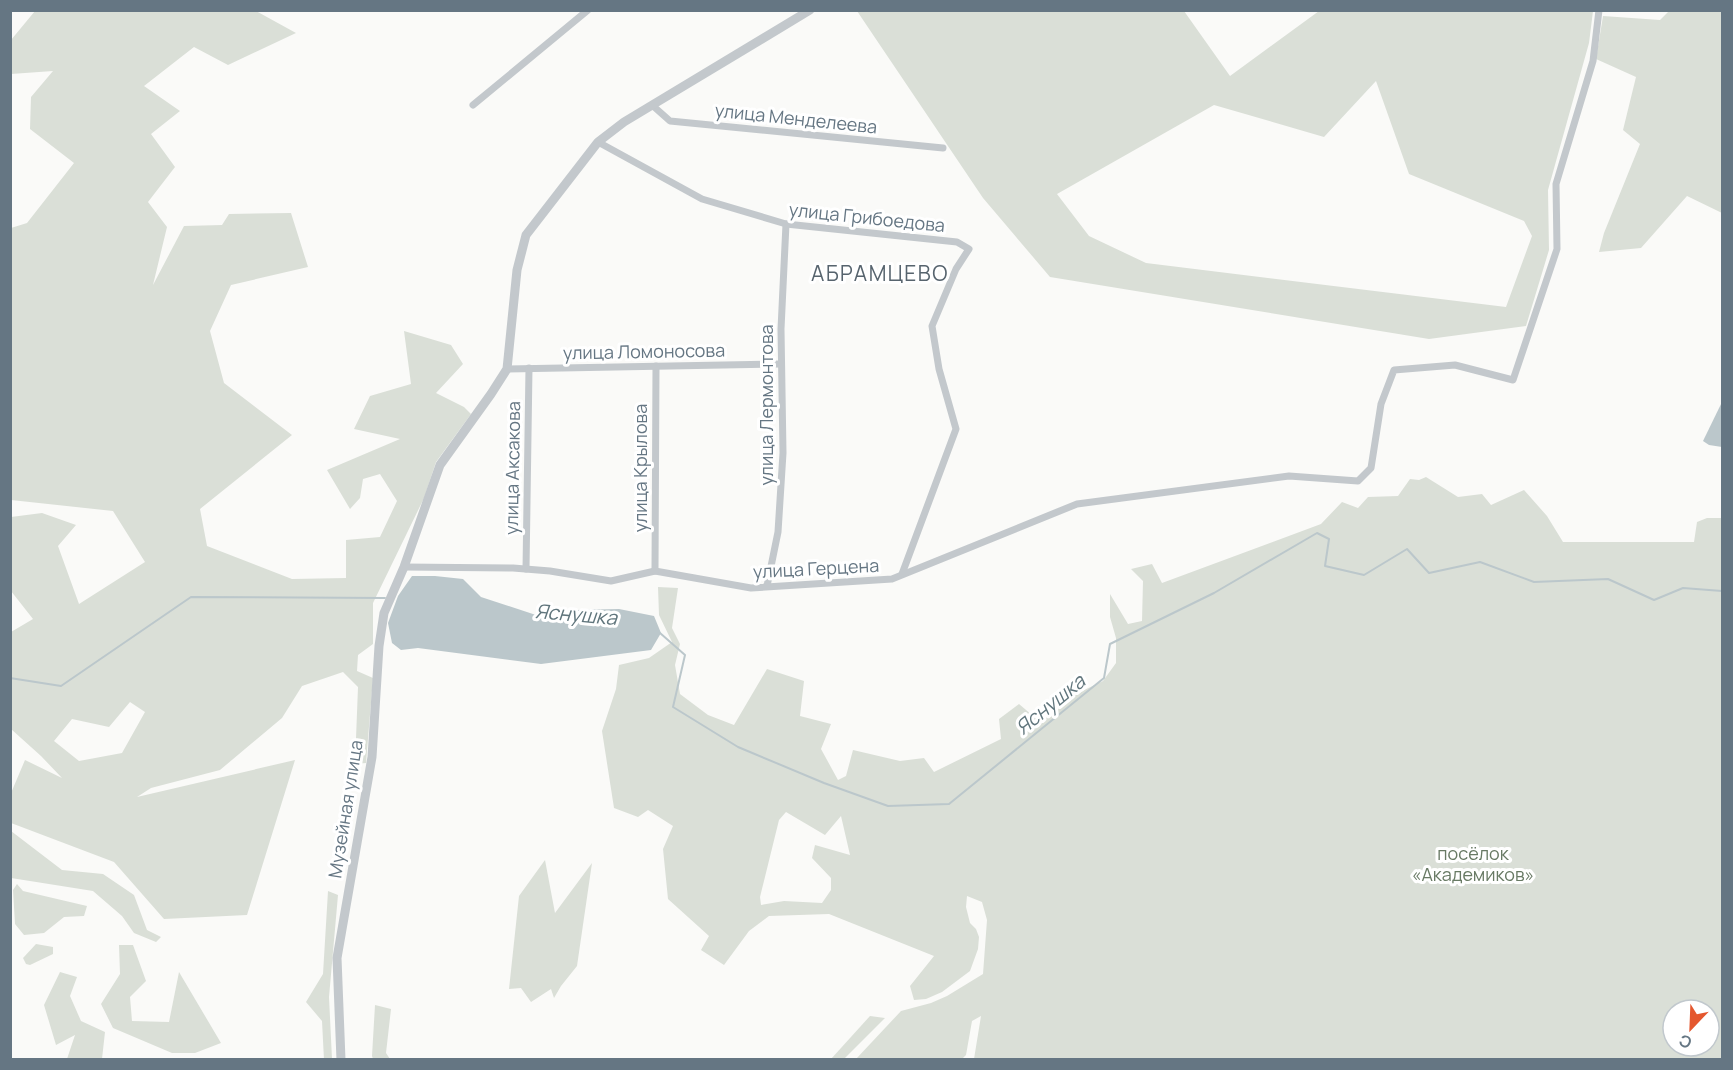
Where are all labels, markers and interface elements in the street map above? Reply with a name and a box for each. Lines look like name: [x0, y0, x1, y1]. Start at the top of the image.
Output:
street label: улица Менделеева: [714, 98, 878, 138]
street label: улица Грибоедова: [788, 197, 946, 237]
district label: АБРАМЦЕВО: [811, 259, 949, 287]
street label: улица Лермонтова: [754, 324, 778, 486]
street label: улица Ломоносова: [563, 338, 725, 364]
street label: улица Аксакова: [499, 401, 525, 535]
street label: улица Крылова: [628, 404, 652, 532]
street label: улица Герцена: [752, 553, 880, 583]
water label: Яснушка: [534, 597, 619, 631]
water label: Яснушка: [1010, 667, 1091, 740]
street label: Музейная улица: [322, 738, 368, 880]
park label: посёлок «Академиков»: [1412, 841, 1534, 886]
north arrow: [1661, 998, 1721, 1058]
text: С: [1675, 1029, 1695, 1054]

